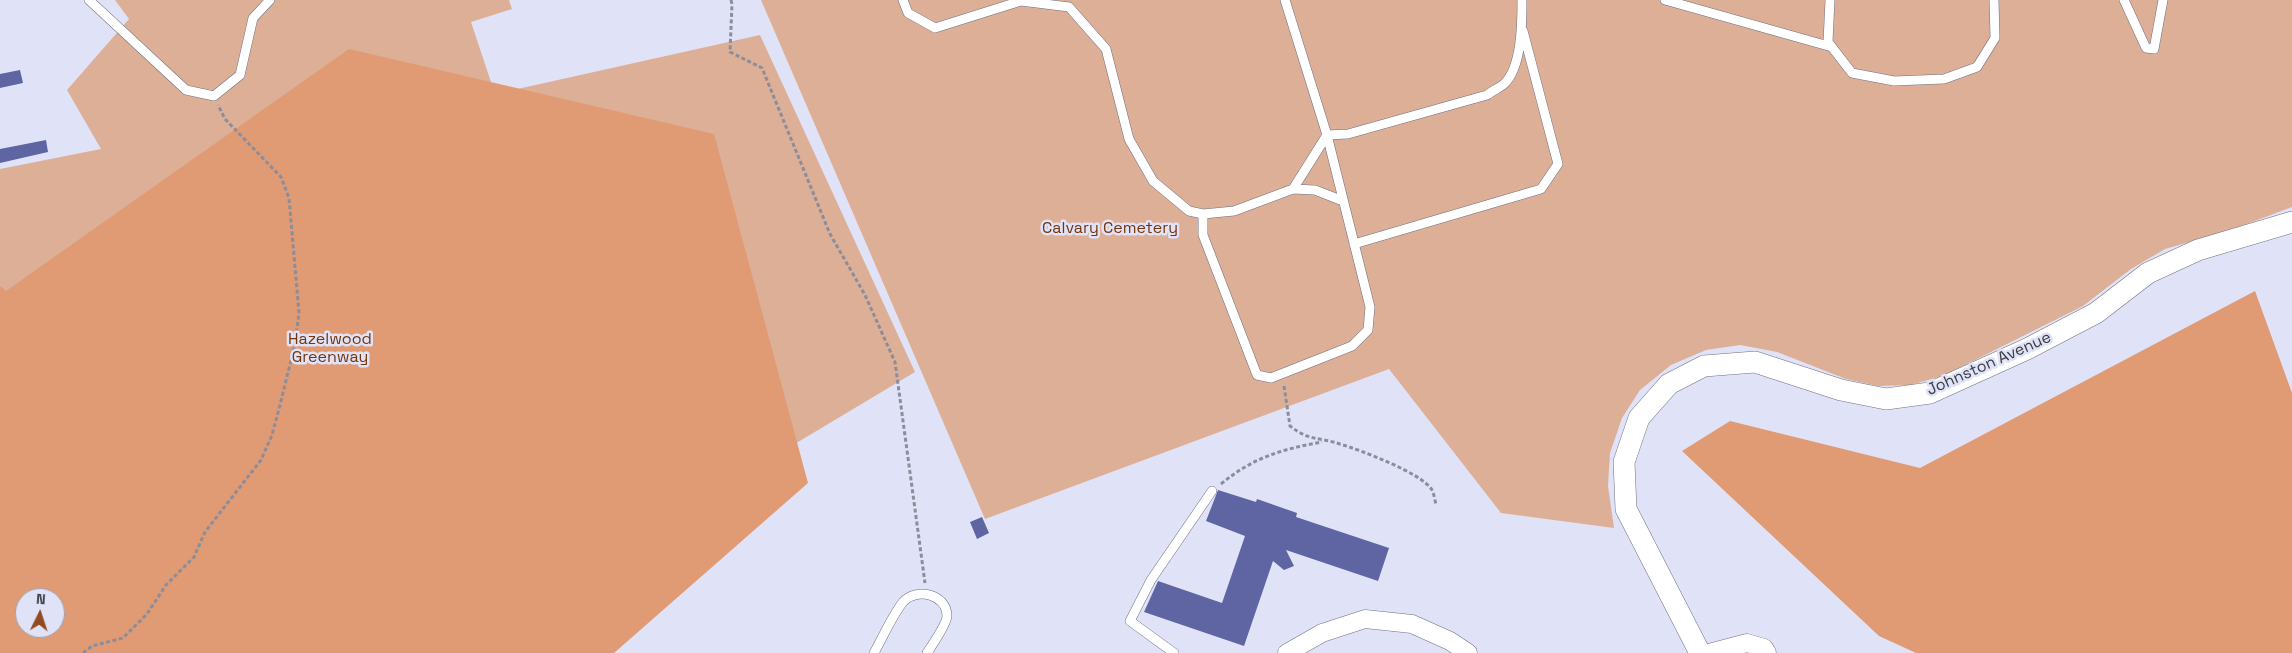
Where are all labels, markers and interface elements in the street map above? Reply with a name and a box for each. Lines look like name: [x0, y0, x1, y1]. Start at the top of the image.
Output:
park label: Calvary Cemetery: [1042, 219, 1178, 239]
street label: Johnston Avenue: [1924, 328, 2054, 400]
park label: Hazelwood Greenway: [288, 330, 372, 368]
north arrow: [15, 588, 65, 638]
text: N: [36, 590, 46, 608]

